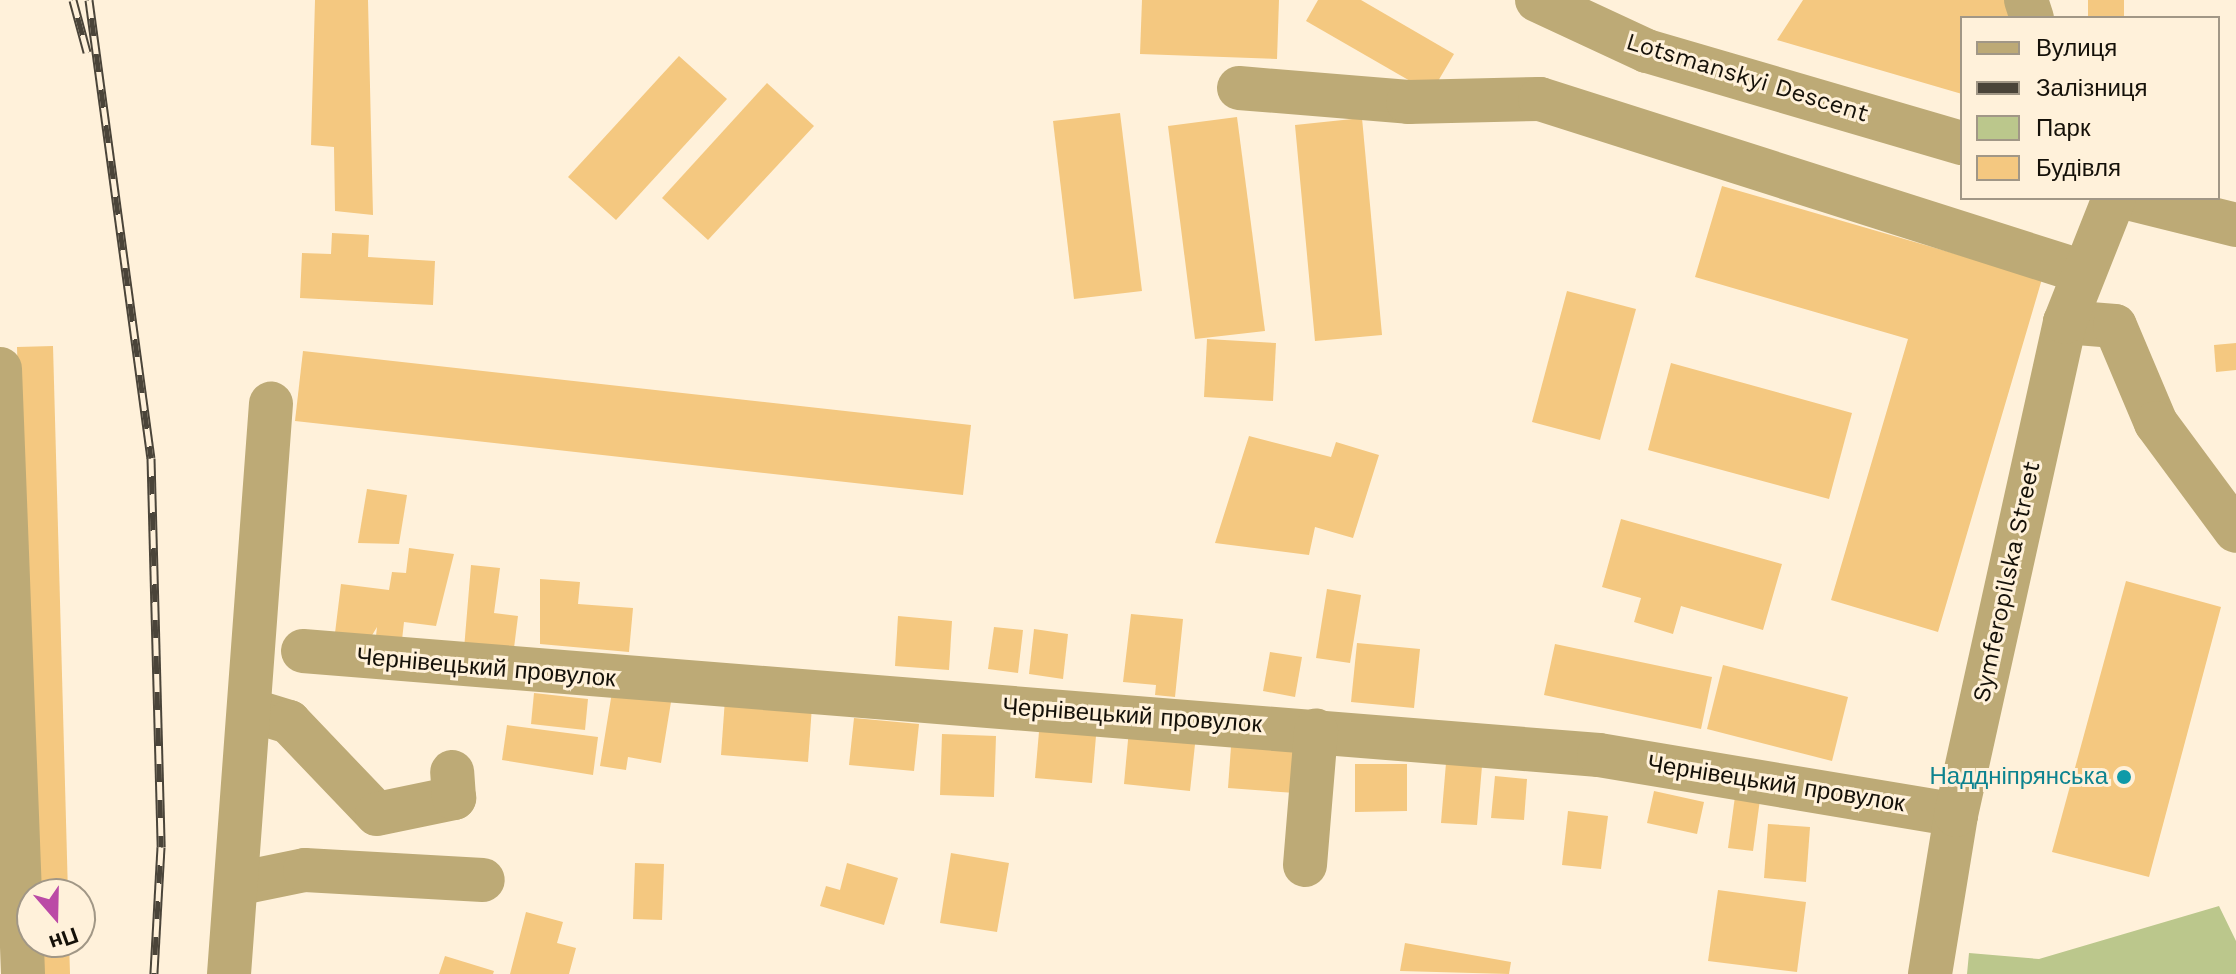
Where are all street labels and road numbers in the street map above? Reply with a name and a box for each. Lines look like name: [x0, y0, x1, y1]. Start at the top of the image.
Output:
street label: Lotsmanskyi Descent: [1623, 28, 1871, 128]
street label: Symferopilska Street: [1967, 459, 2047, 705]
street label: Чернівецький провулок: [355, 642, 617, 694]
street label: Чернівецький провулок: [1001, 693, 1263, 739]
street label: Чернівецький провулок: [1645, 749, 1907, 819]

